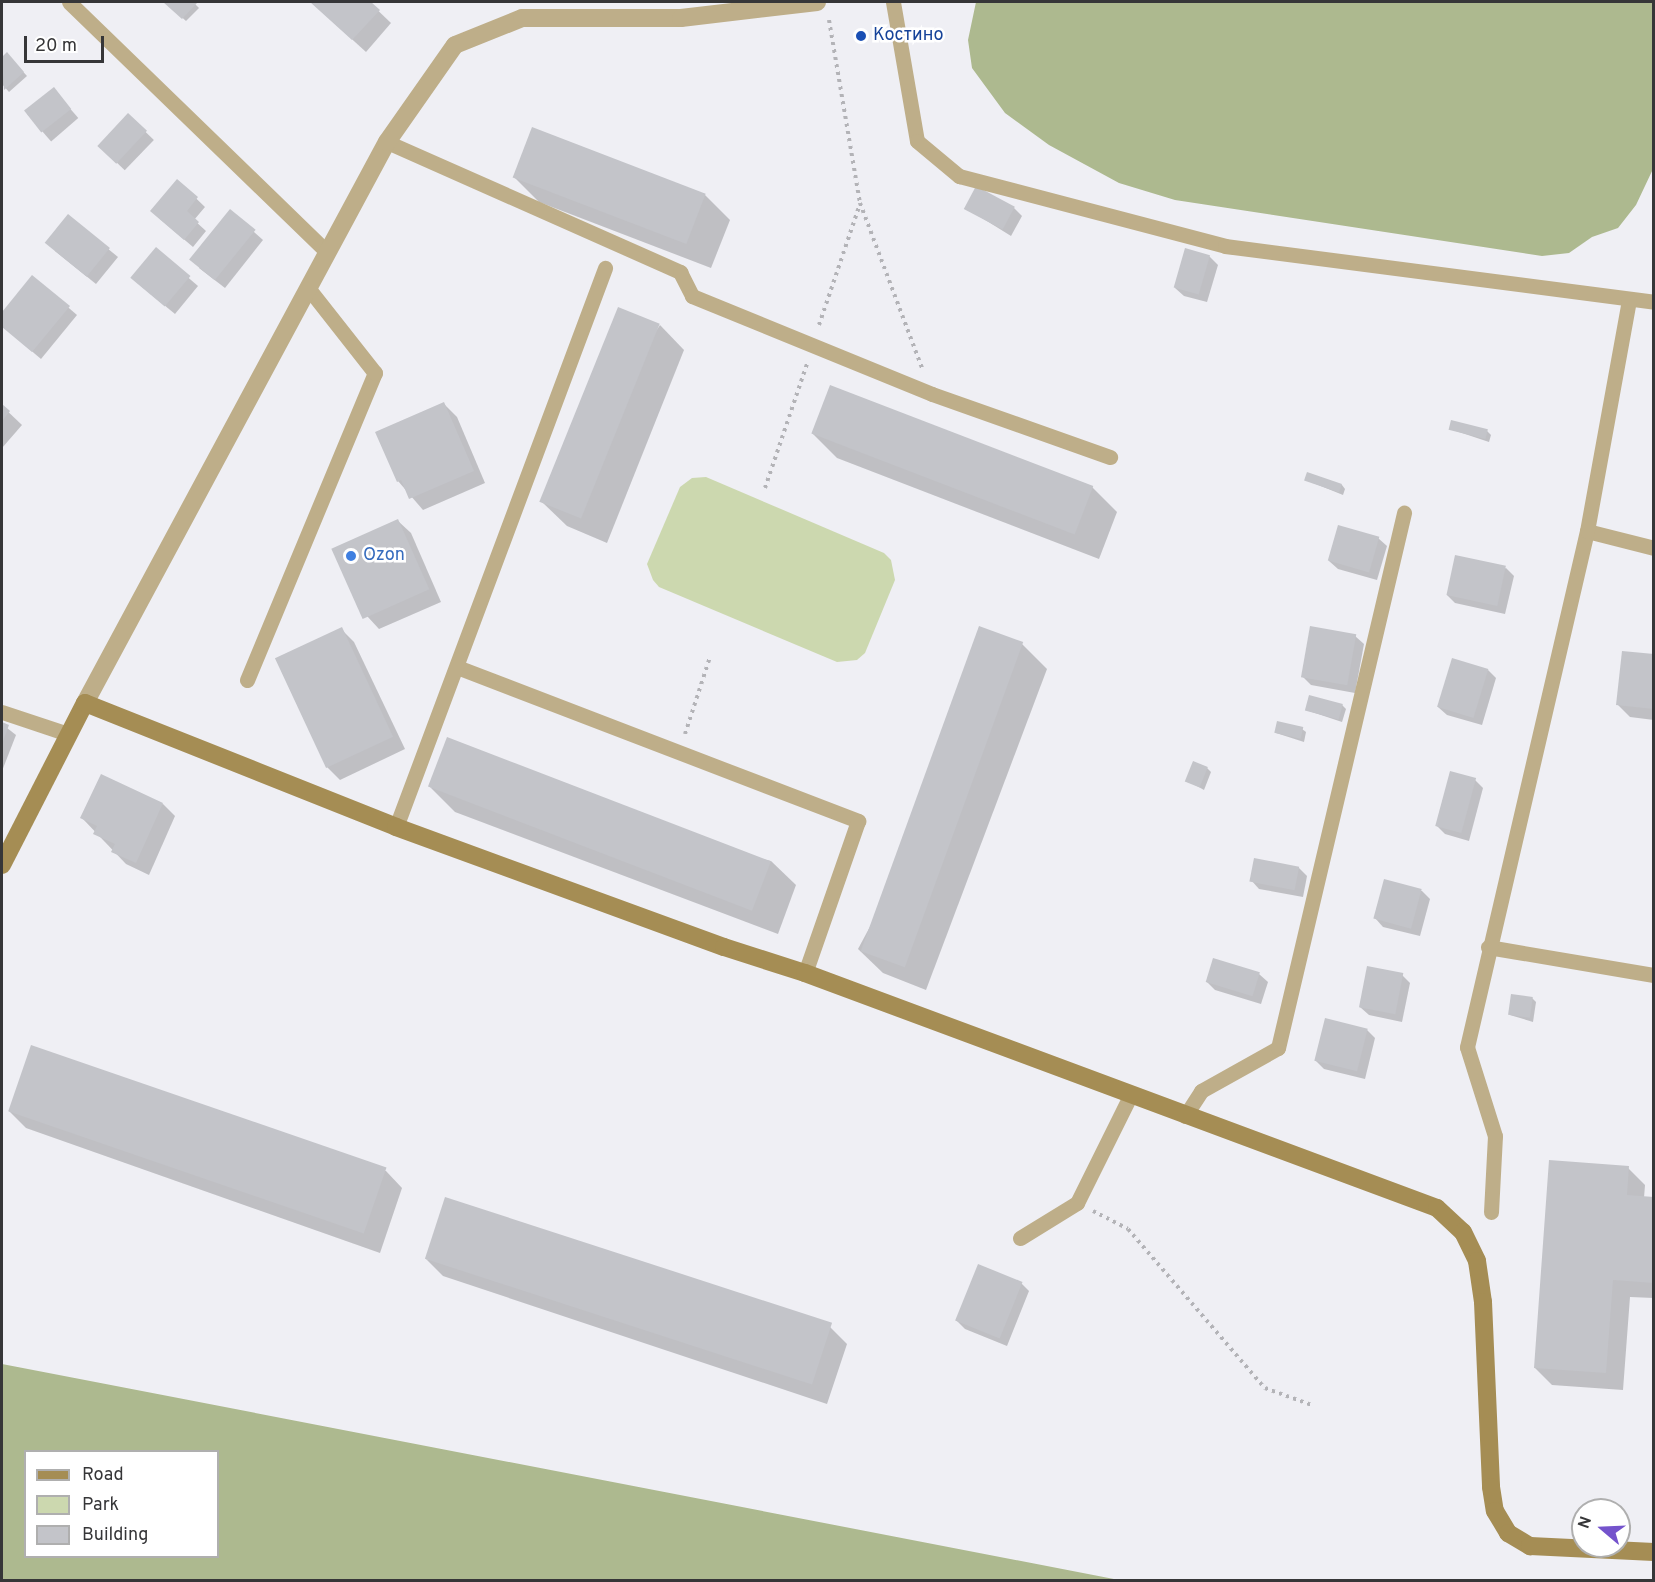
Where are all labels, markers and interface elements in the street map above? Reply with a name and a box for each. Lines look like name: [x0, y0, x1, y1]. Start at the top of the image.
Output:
scale bar: [27, 24, 106, 62]
place label: Костино: [873, 25, 944, 47]
marker: Костино: [854, 29, 868, 43]
text: 20 m: [35, 35, 77, 58]
place label: Ozon: [363, 545, 405, 567]
marker: Ozon: [344, 549, 358, 563]
legend: [24, 1450, 219, 1558]
text: Road: [82, 1464, 124, 1487]
text: Park: [82, 1494, 119, 1517]
north arrow: [1571, 1498, 1631, 1558]
text: N: [1575, 1514, 1597, 1531]
text: Building: [82, 1524, 148, 1547]

